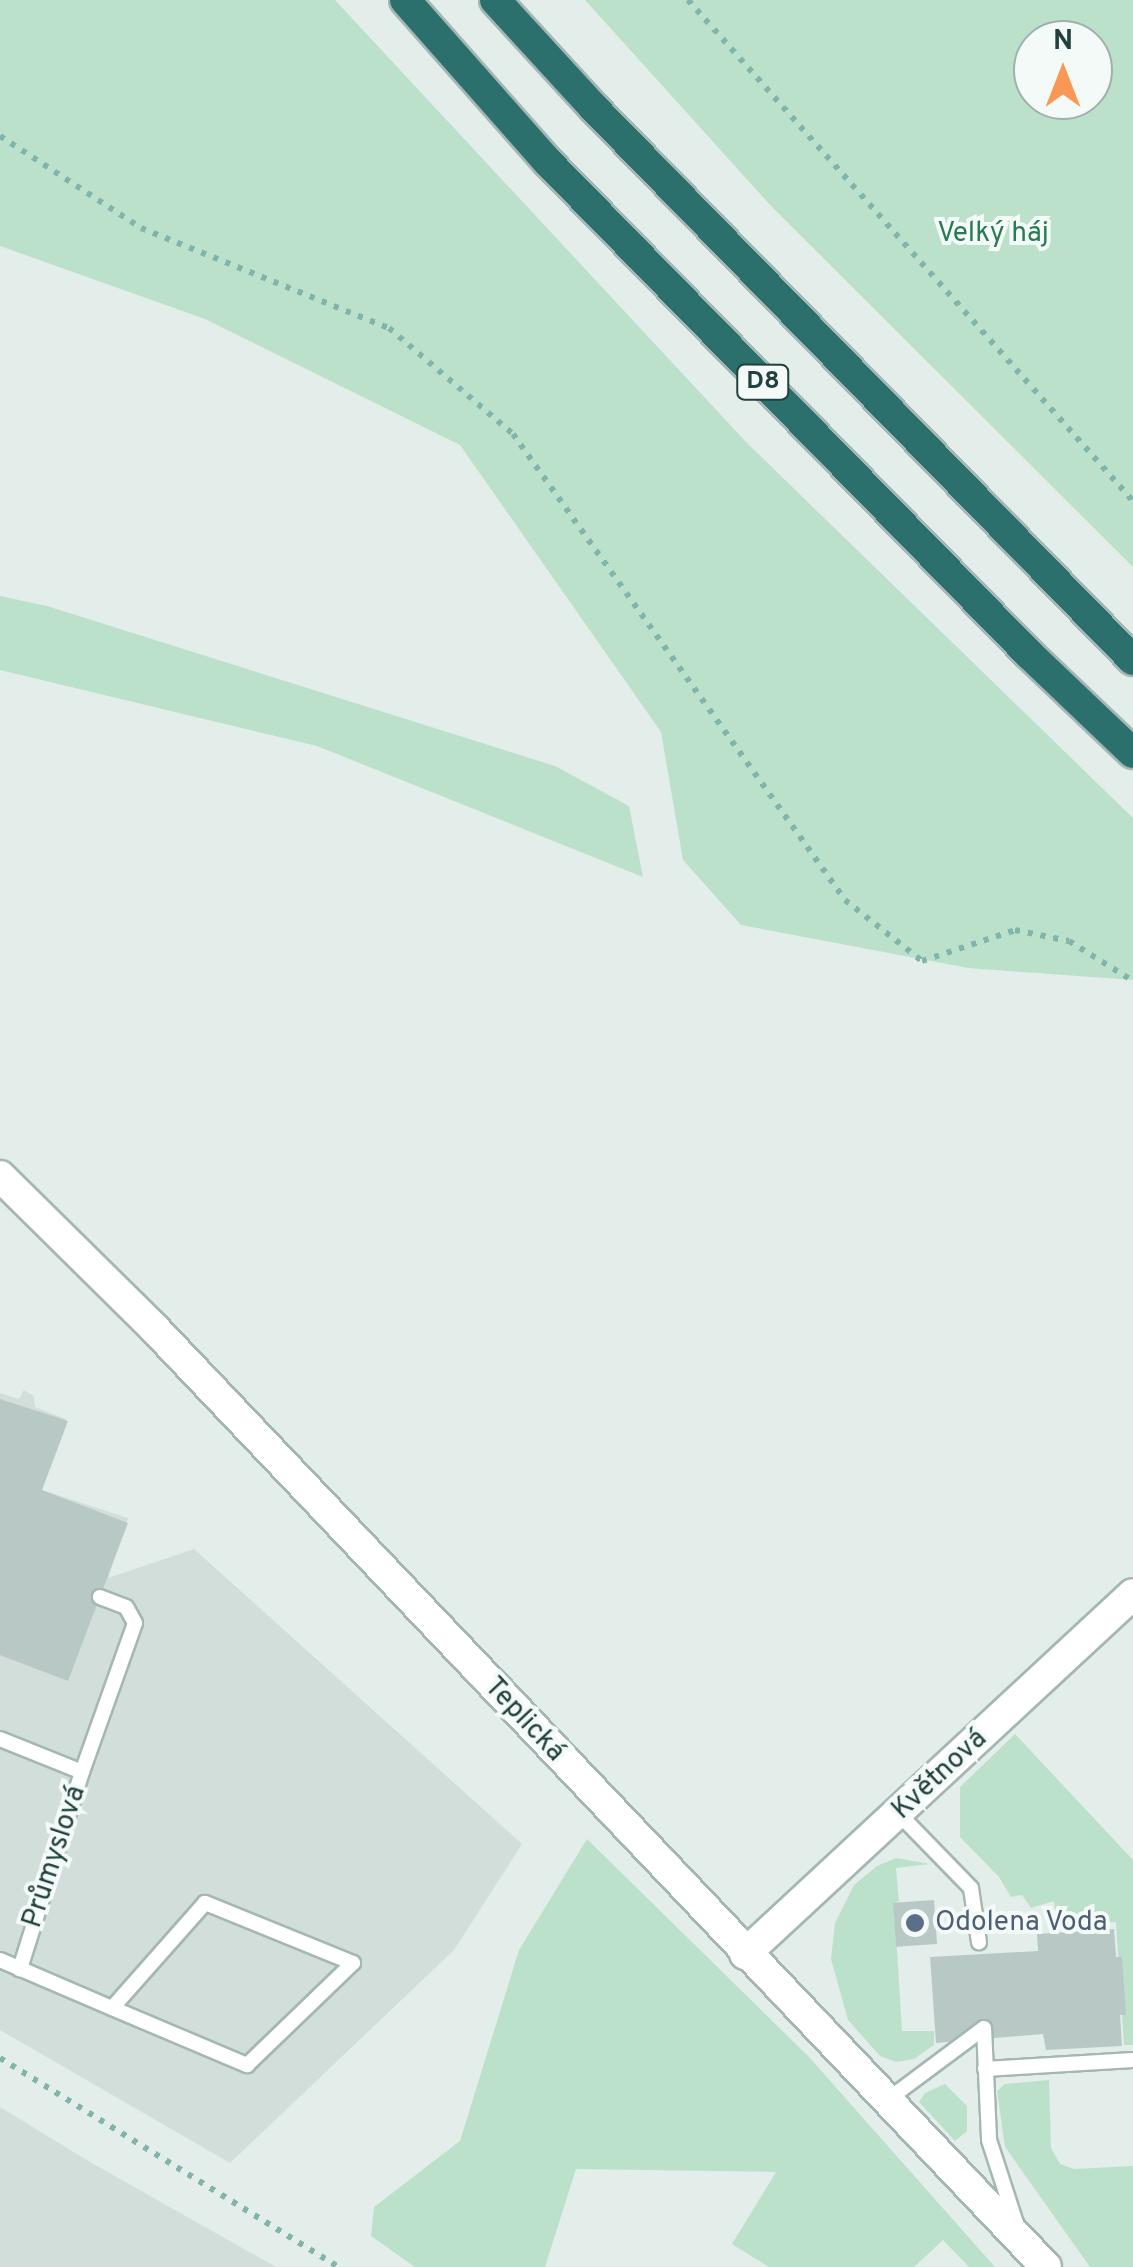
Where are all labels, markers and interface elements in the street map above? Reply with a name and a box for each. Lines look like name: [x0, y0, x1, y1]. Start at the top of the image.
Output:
north arrow: [1013, 20, 1113, 120]
text: N: [1053, 24, 1073, 60]
park label: Velký háj: [937, 217, 1049, 251]
road number: D8: [736, 362, 790, 402]
street label: Teplická: [477, 1671, 571, 1769]
street label: Květnová: [886, 1723, 994, 1827]
street label: Průmyslová: [16, 1782, 94, 1932]
place label: Odolena Voda: [935, 1906, 1109, 1940]
marker: Odolena Voda: [904, 1912, 926, 1934]

